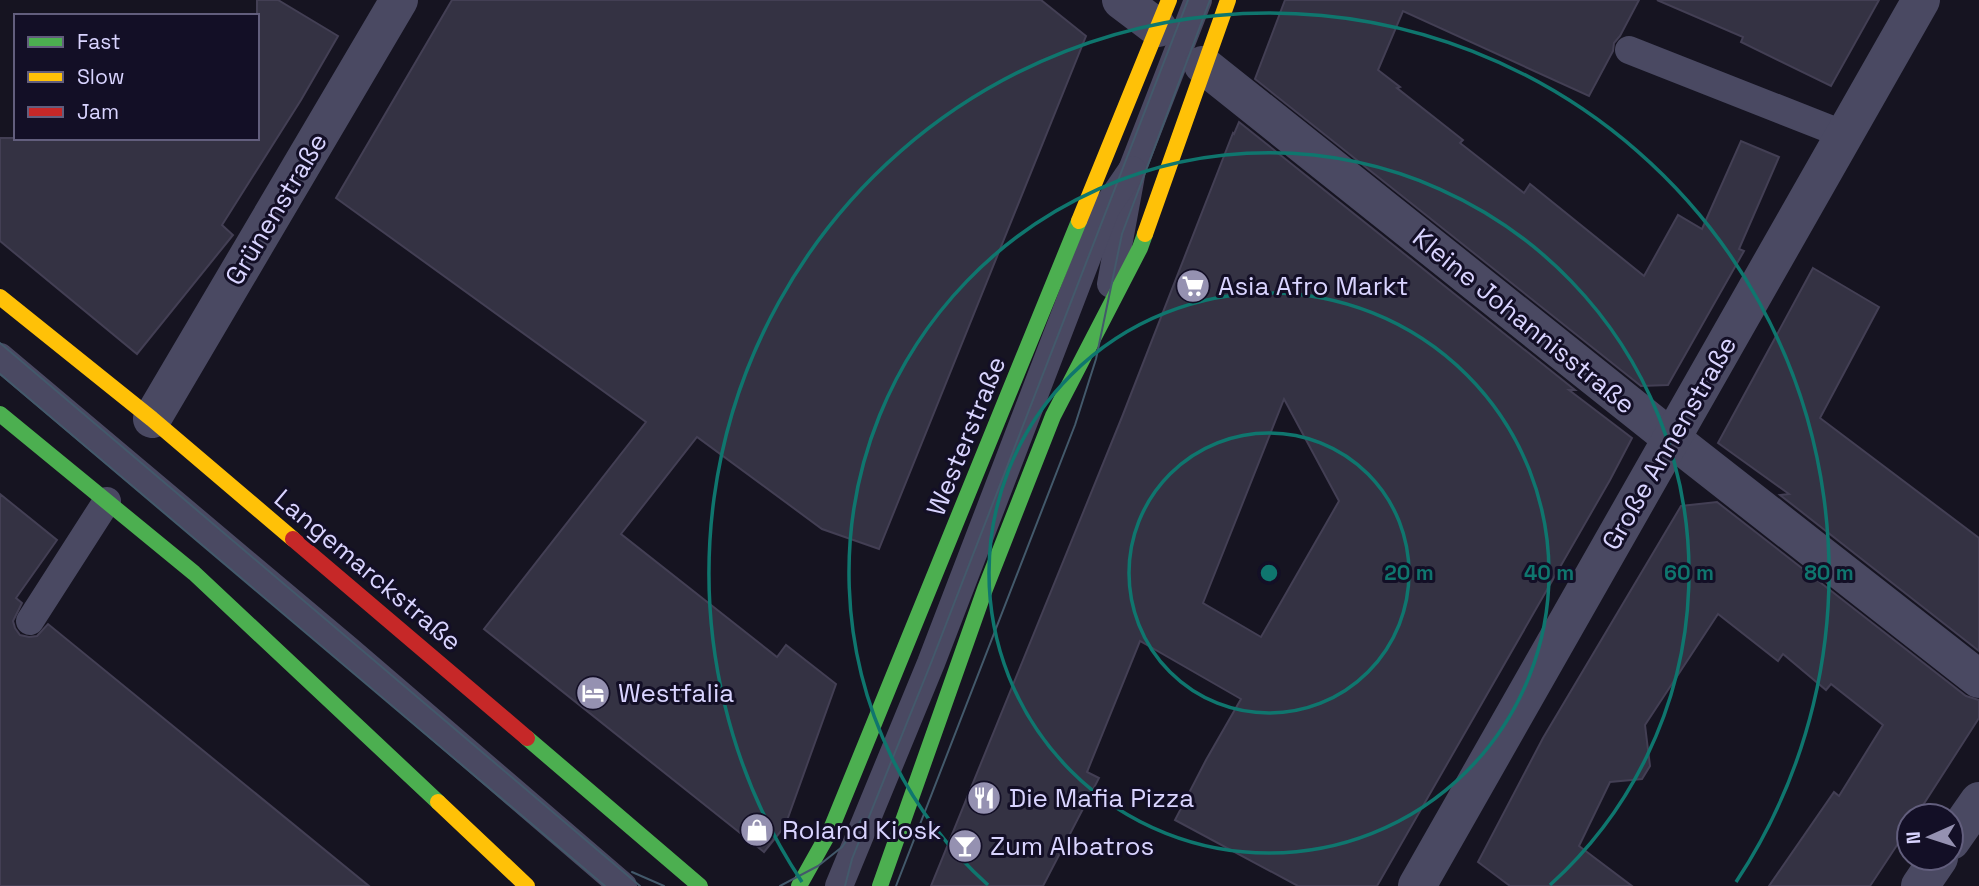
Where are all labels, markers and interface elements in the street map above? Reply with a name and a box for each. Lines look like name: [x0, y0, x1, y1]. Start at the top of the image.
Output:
legend: [14, 14, 259, 140]
text: Fast: [77, 28, 121, 55]
text: Slow: [77, 63, 125, 90]
text: Jam: [77, 98, 119, 125]
street label: Grünenstraße: [217, 127, 335, 291]
street label: Kleine Johannisstraße: [1406, 221, 1642, 421]
supermarket icon: Asia Afro Markt: [1174, 267, 1212, 305]
place label: Asia Afro Markt: [1218, 269, 1408, 303]
street label: Große Annenstraße: [1594, 330, 1744, 556]
street label: Westerstraße: [919, 351, 1013, 521]
street label: Langemarckstraße: [267, 482, 469, 658]
text: 20 m: [1384, 559, 1434, 586]
text: 40 m: [1524, 559, 1574, 586]
text: 60 m: [1664, 559, 1714, 586]
text: 80 m: [1804, 559, 1854, 586]
centre of rings: [1257, 561, 1281, 585]
hotel icon: Westfalia: [574, 674, 612, 712]
place label: Westfalia: [618, 676, 734, 710]
restaurant icon: Die Mafia Pizza: [965, 779, 1003, 817]
place label: Die Mafia Pizza: [1009, 781, 1194, 815]
north arrow: [1895, 802, 1965, 872]
shop icon: Roland Kiosk: [738, 811, 776, 849]
place label: Roland Kiosk: [782, 813, 941, 847]
bar icon: Zum Albatros: [946, 827, 984, 865]
place label: Zum Albatros: [990, 829, 1154, 863]
text: N: [1901, 831, 1926, 845]

